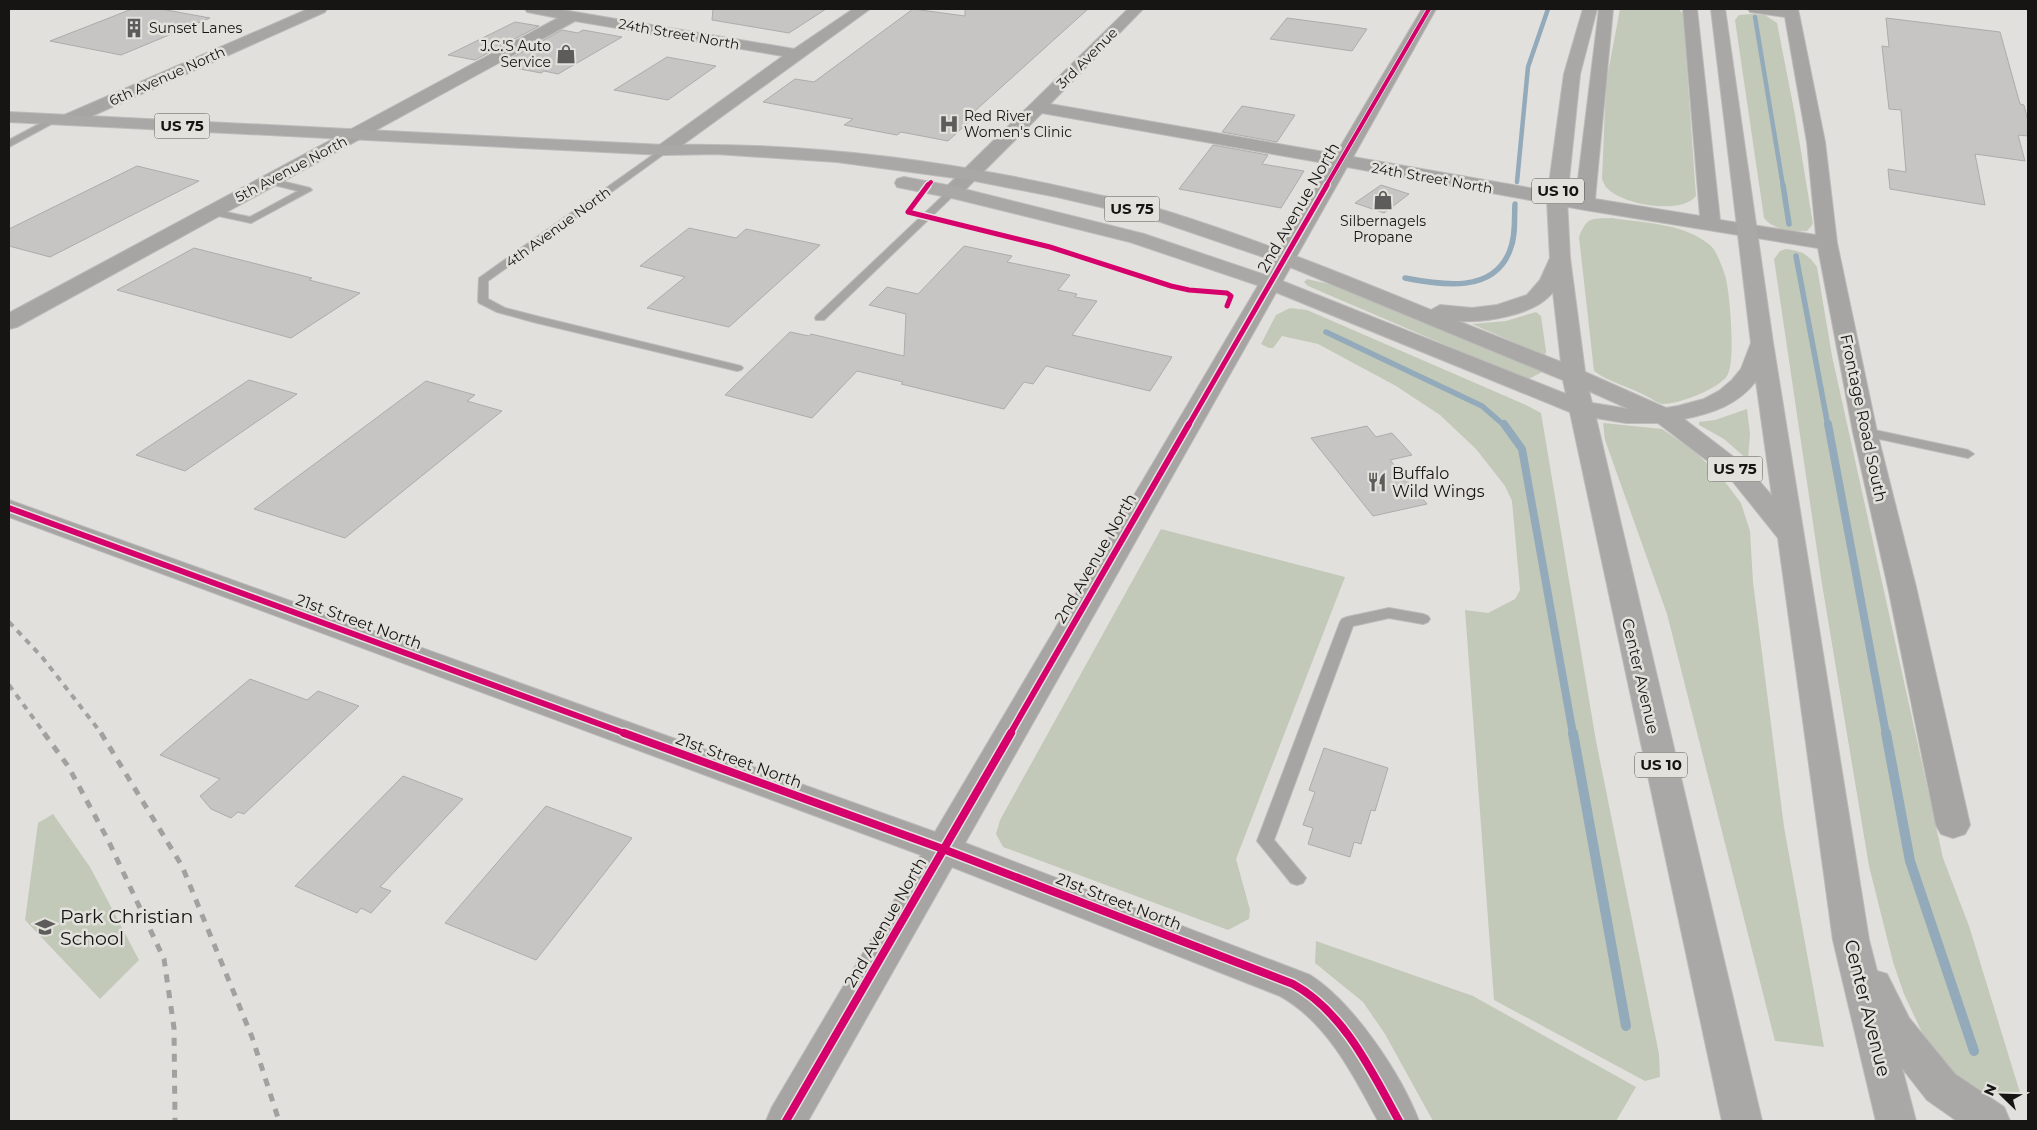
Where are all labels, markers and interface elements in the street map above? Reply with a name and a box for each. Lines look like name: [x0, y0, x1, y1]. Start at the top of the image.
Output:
street label: 24th Street North: [617, 14, 741, 54]
building icon: Sunset Lanes: [123, 17, 145, 39]
place label: Sunset Lanes: [149, 19, 243, 37]
street label: 3rd Avenue: [1053, 24, 1121, 92]
place label: J.C.'S Auto Service: [479, 37, 551, 71]
street label: 6th Avenue North: [106, 42, 228, 110]
shop icon: J.C.'S Auto Service: [555, 43, 577, 65]
place label: Red River Women's Clinic: [964, 107, 1072, 141]
hospital icon: Red River Women's Clinic: [938, 113, 960, 135]
road number: US 75: [154, 114, 210, 138]
street label: 5th Avenue North: [232, 132, 350, 206]
street label: 2nd Avenue North: [1254, 139, 1343, 275]
street label: 24th Street North: [1370, 158, 1494, 198]
road number: US 10: [1532, 178, 1584, 204]
street label: 4th Avenue North: [502, 183, 614, 271]
shop icon: Silbernagels Propane: [1372, 189, 1394, 211]
road number: US 75: [1104, 196, 1160, 222]
place label: Silbernagels Propane: [1340, 212, 1426, 246]
street label: Frontage Road South: [1836, 332, 1891, 504]
road number: US 75: [1708, 456, 1762, 482]
place label: Buffalo Wild Wings: [1392, 464, 1485, 501]
restaurant icon: Buffalo Wild Wings: [1366, 471, 1388, 493]
street label: 2nd Avenue North: [1051, 490, 1140, 626]
street label: 21st Street North: [293, 590, 425, 653]
street label: Center Avenue: [1618, 616, 1663, 736]
street label: 21st Street North: [673, 729, 805, 792]
road number: US 10: [1635, 752, 1687, 778]
street label: 2nd Avenue North: [841, 854, 930, 990]
street label: 21st Street North: [1053, 869, 1184, 934]
place label: Park Christian School: [60, 905, 193, 950]
school or university icon: Park Christian School: [34, 916, 56, 938]
street label: Center Avenue: [1839, 937, 1896, 1079]
north arrow: [1977, 1070, 2027, 1120]
text: N: [1980, 1081, 2001, 1099]

